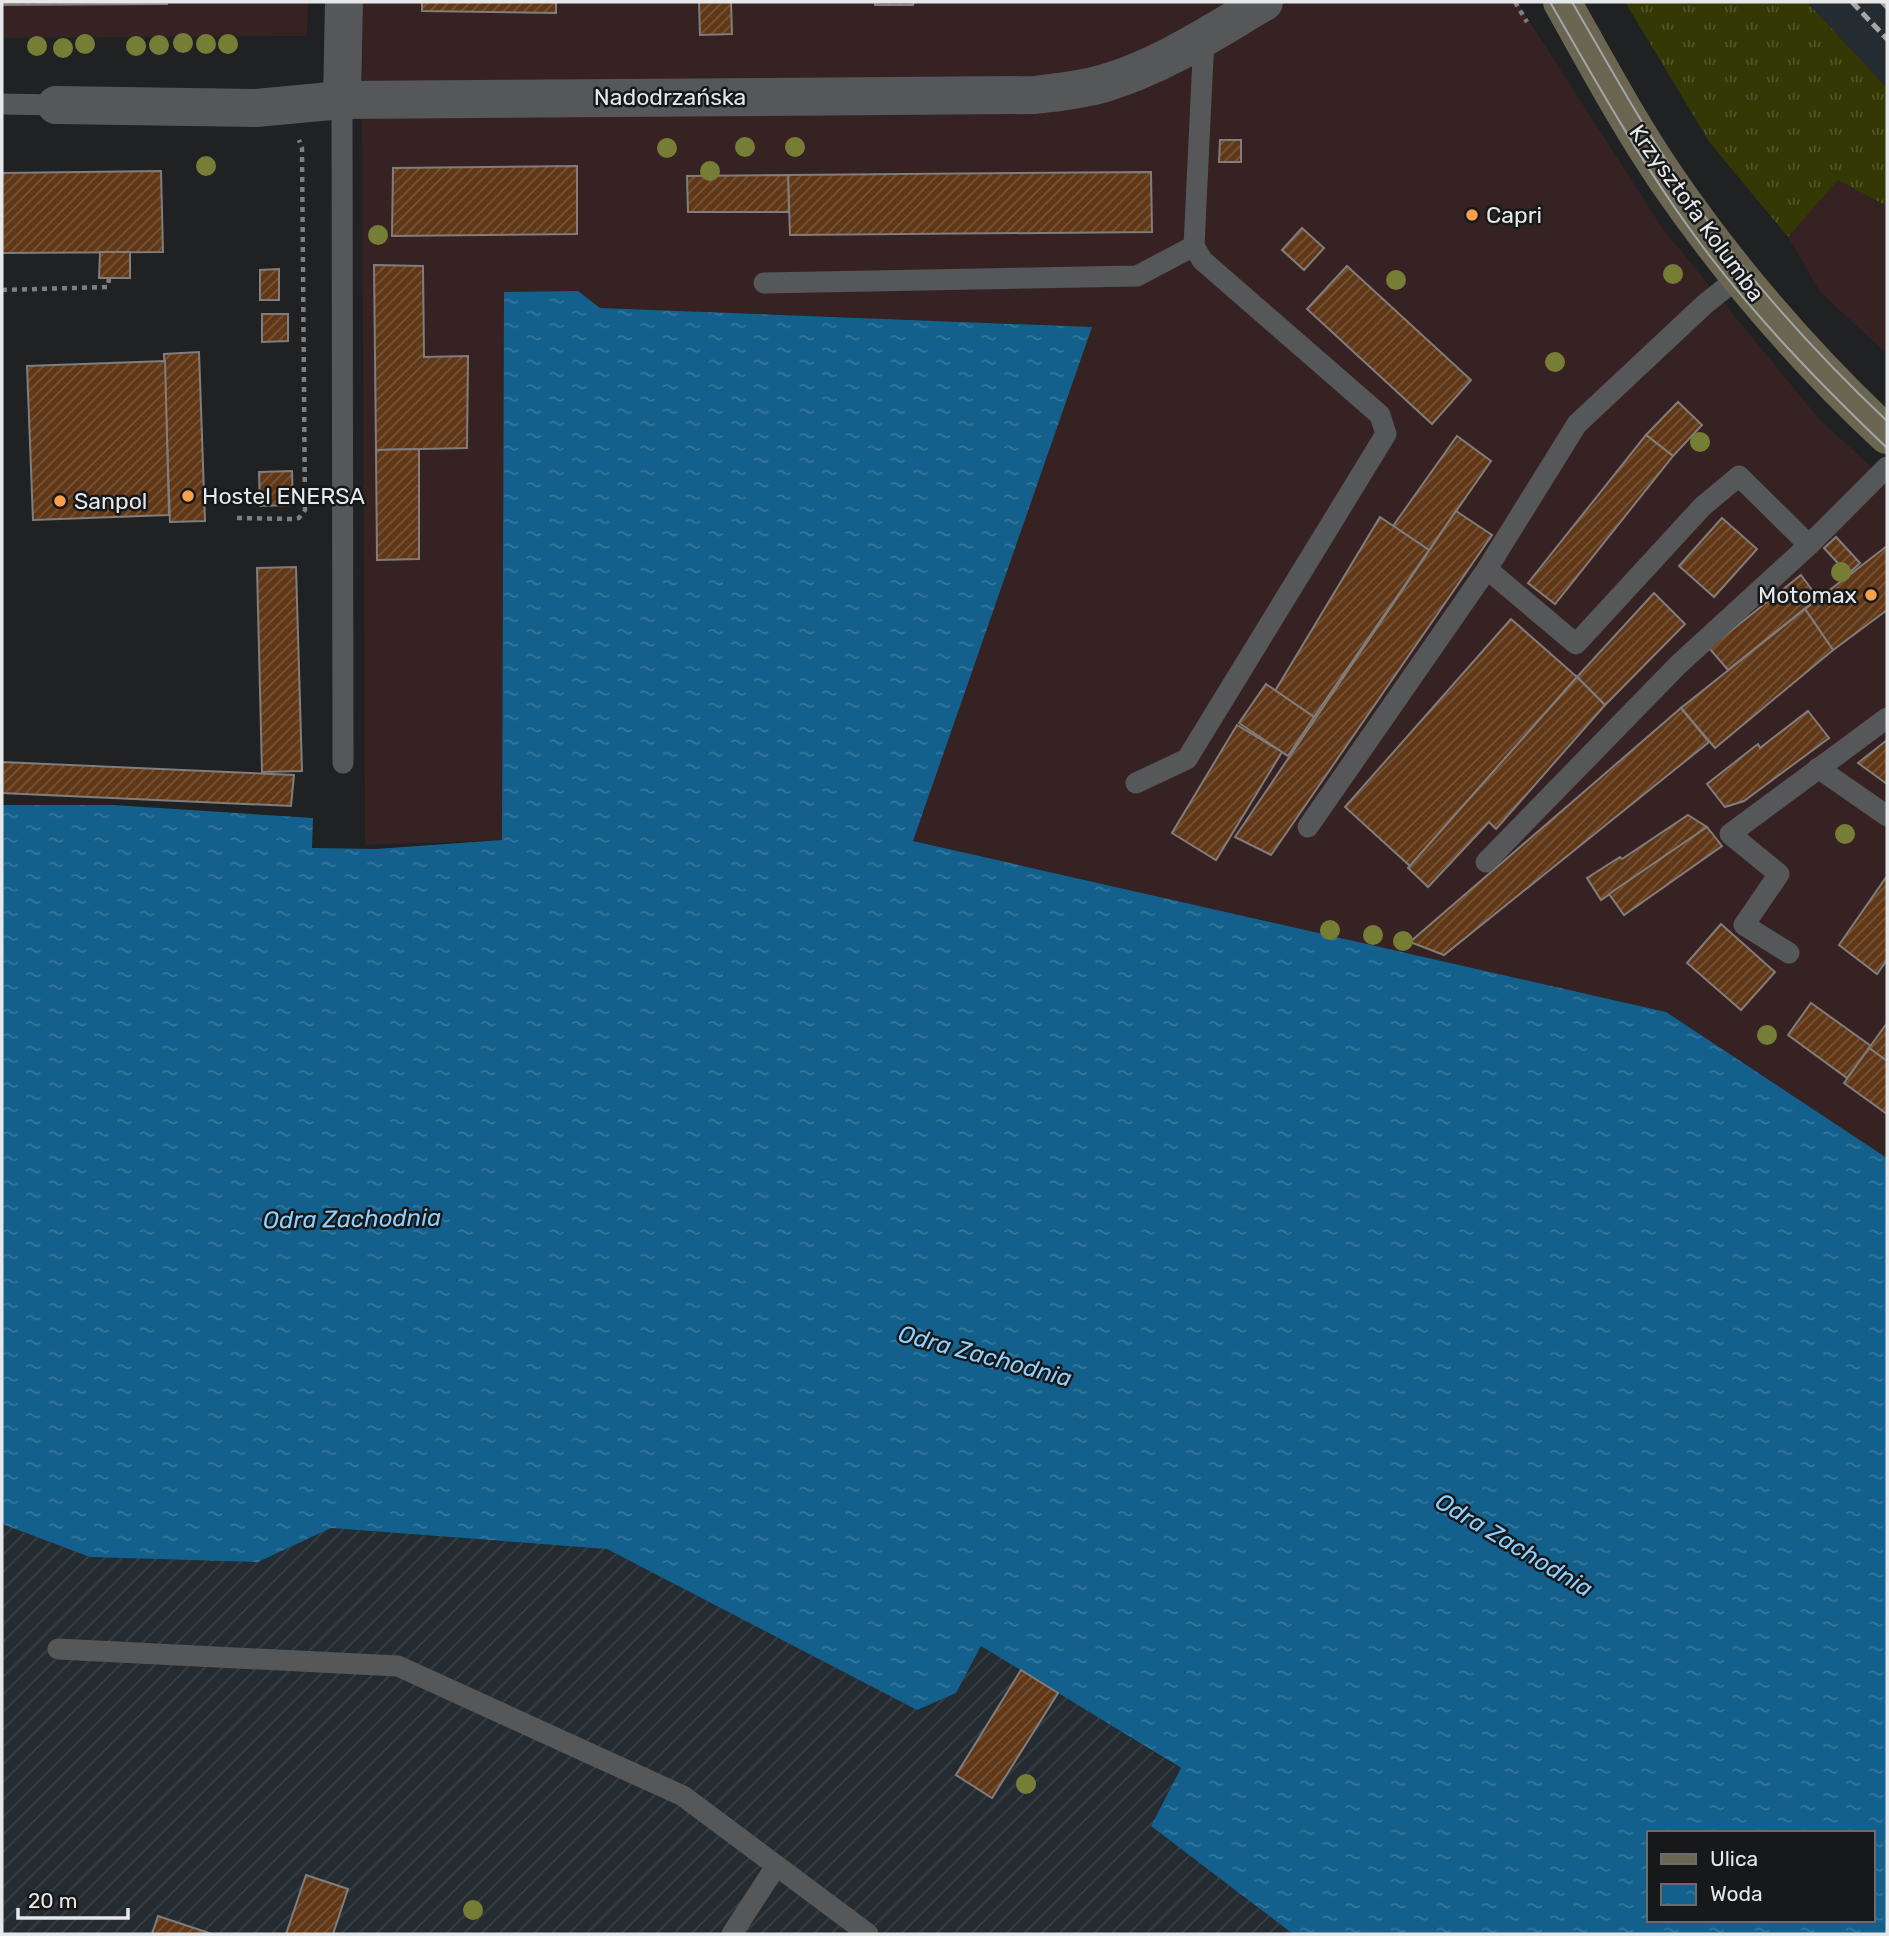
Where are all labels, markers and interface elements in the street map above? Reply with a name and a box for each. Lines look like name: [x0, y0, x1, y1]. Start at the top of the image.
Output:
street label: Nadodrzańska: [594, 83, 746, 111]
street label: Krzysztofa Kolumba: [1623, 119, 1771, 307]
place label: Capri: [1486, 201, 1542, 229]
marker: Capri: [1464, 207, 1480, 223]
place label: Hostel ENERSA: [202, 482, 365, 510]
place label: Sanpol: [74, 487, 147, 515]
marker: Hostel ENERSA: [180, 488, 196, 504]
marker: Sanpol: [52, 493, 68, 509]
place label: Motomax: [1758, 581, 1857, 609]
marker: Motomax: [1863, 587, 1879, 603]
water label: Odra Zachodnia: [263, 1203, 441, 1235]
water label: Odra Zachodnia: [895, 1319, 1075, 1393]
water label: Odra Zachodnia: [1430, 1487, 1598, 1603]
legend: [1647, 1831, 1875, 1922]
text: Ulica: [1710, 1846, 1758, 1871]
scale bar: [18, 1876, 128, 1920]
text: Woda: [1710, 1881, 1763, 1906]
text: 20 m: [28, 1888, 77, 1913]

